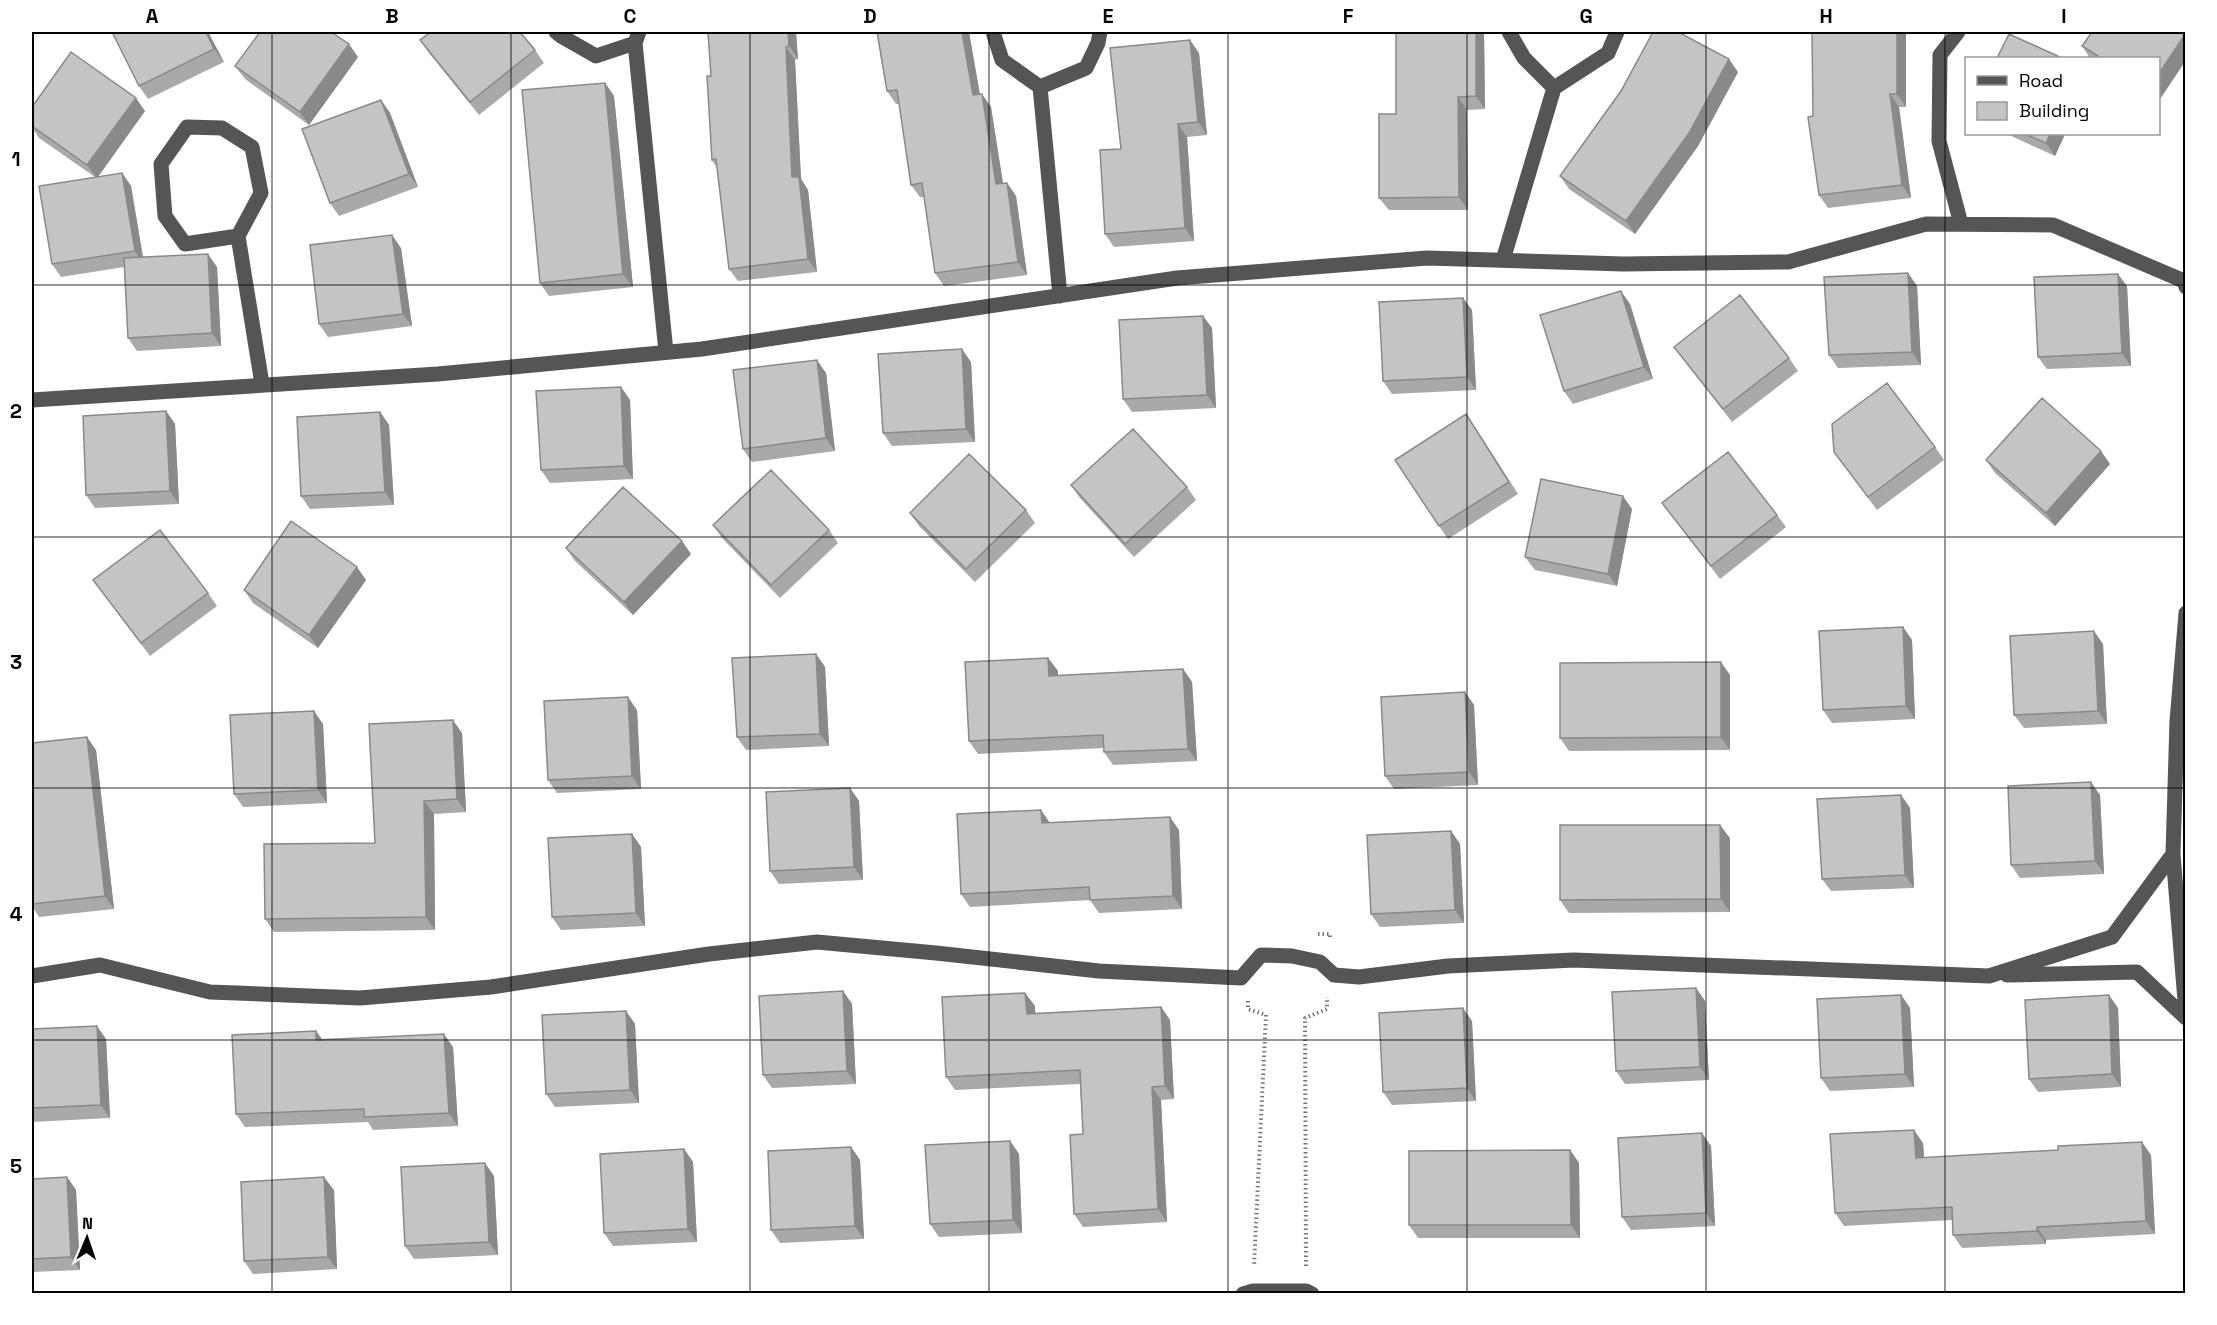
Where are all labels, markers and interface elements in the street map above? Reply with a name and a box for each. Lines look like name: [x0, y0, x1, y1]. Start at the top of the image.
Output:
text: A: [146, 3, 159, 29]
text: B: [385, 3, 399, 29]
text: C: [624, 3, 637, 29]
text: D: [863, 3, 877, 29]
text: E: [1102, 3, 1114, 29]
text: F: [1343, 3, 1354, 29]
text: G: [1579, 3, 1593, 29]
text: H: [1819, 3, 1833, 29]
text: I: [2061, 3, 2067, 29]
legend: [1965, 57, 2160, 135]
text: Road: [2019, 69, 2063, 92]
text: Building: [2019, 99, 2089, 122]
text: 1: [11, 146, 21, 172]
text: 2: [10, 398, 22, 424]
text: 3: [10, 649, 22, 675]
text: 4: [10, 901, 23, 927]
text: 5: [10, 1153, 22, 1179]
north arrow: [57, 1208, 117, 1268]
text: N: [82, 1213, 93, 1234]

